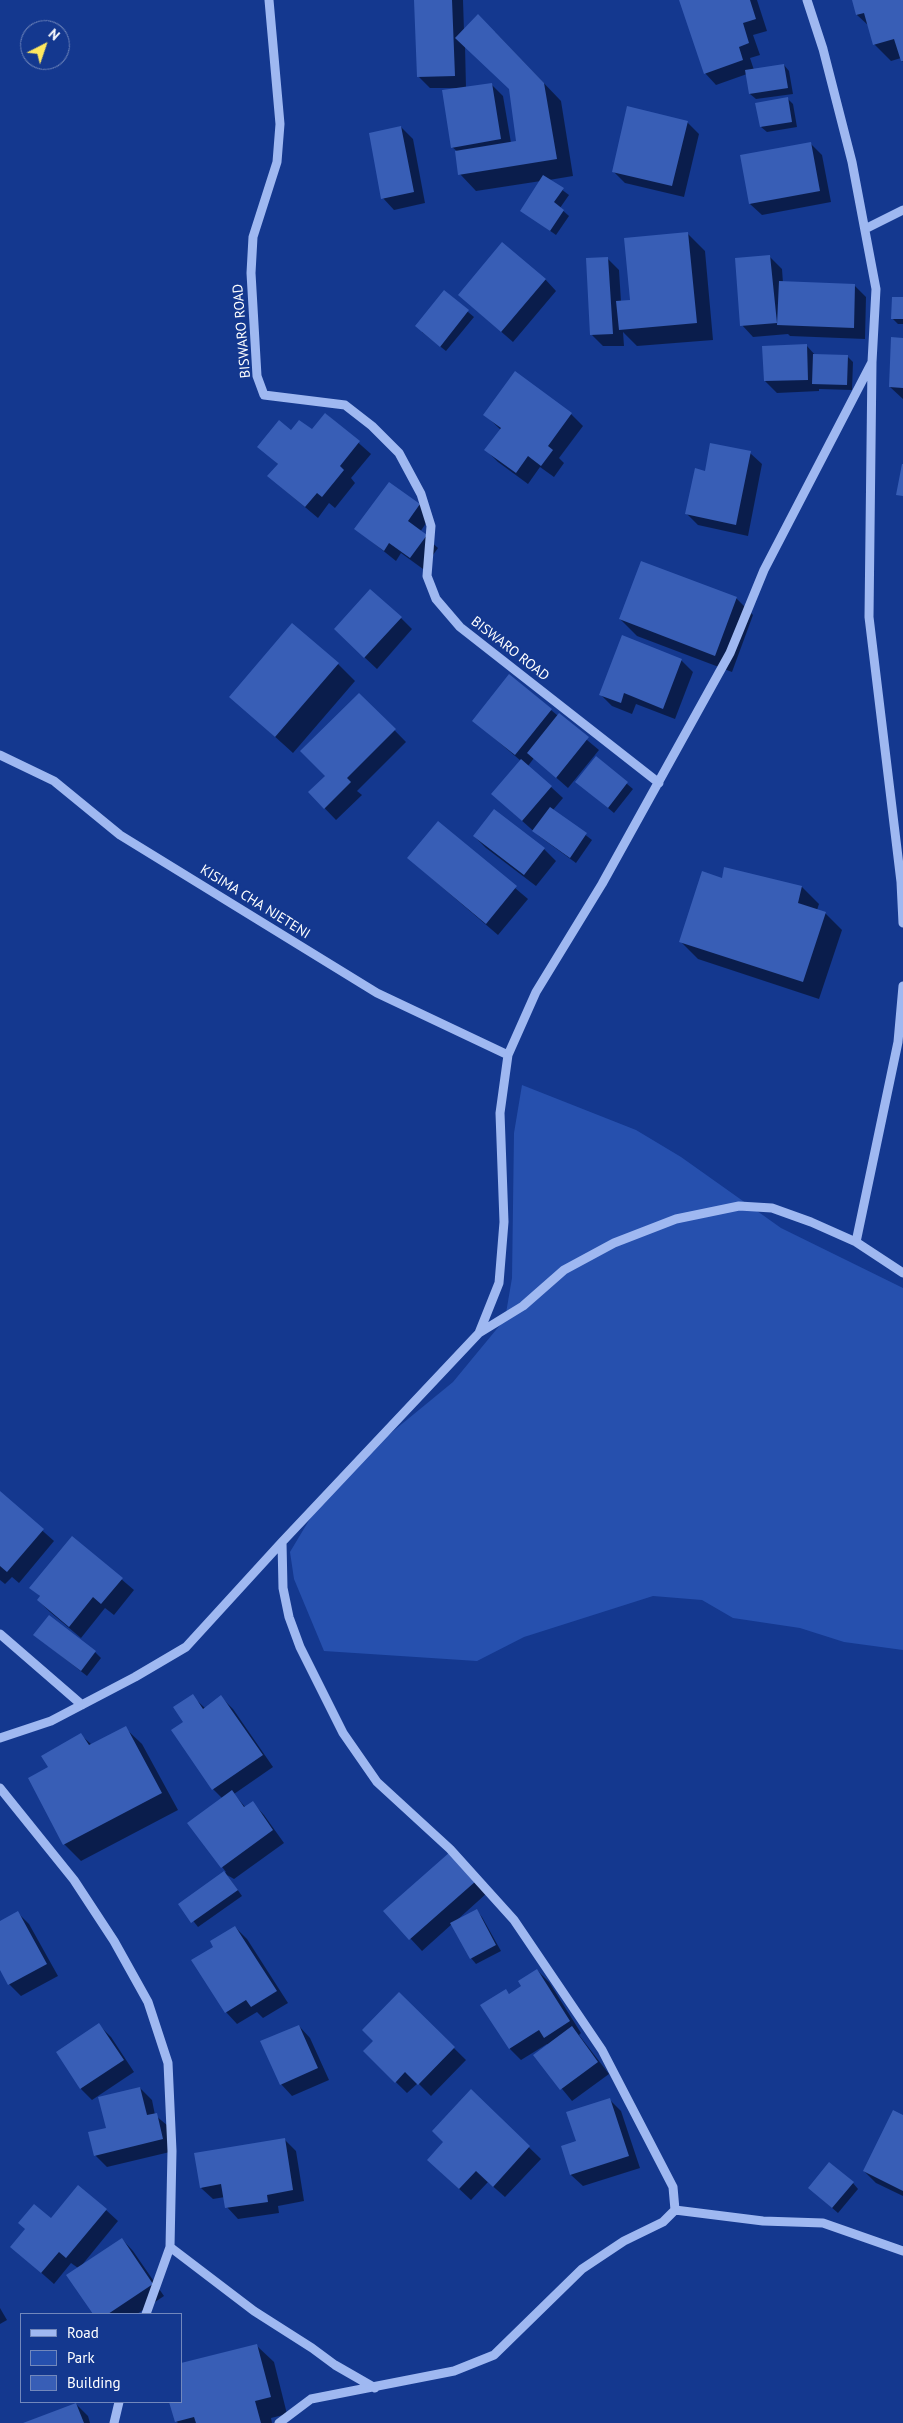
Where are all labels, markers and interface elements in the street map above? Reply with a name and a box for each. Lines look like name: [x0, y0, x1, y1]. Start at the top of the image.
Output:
north arrow: [20, 20, 70, 70]
text: N: [45, 25, 64, 44]
street label: BISWARO ROAD: [230, 283, 254, 379]
street label: BISWARO ROAD: [468, 613, 552, 685]
street label: KISIMA CHA NJETENI: [197, 861, 313, 943]
legend: [20, 2313, 182, 2403]
text: Road: [67, 2323, 99, 2342]
text: Park: [67, 2348, 95, 2367]
text: Building: [67, 2373, 121, 2392]

